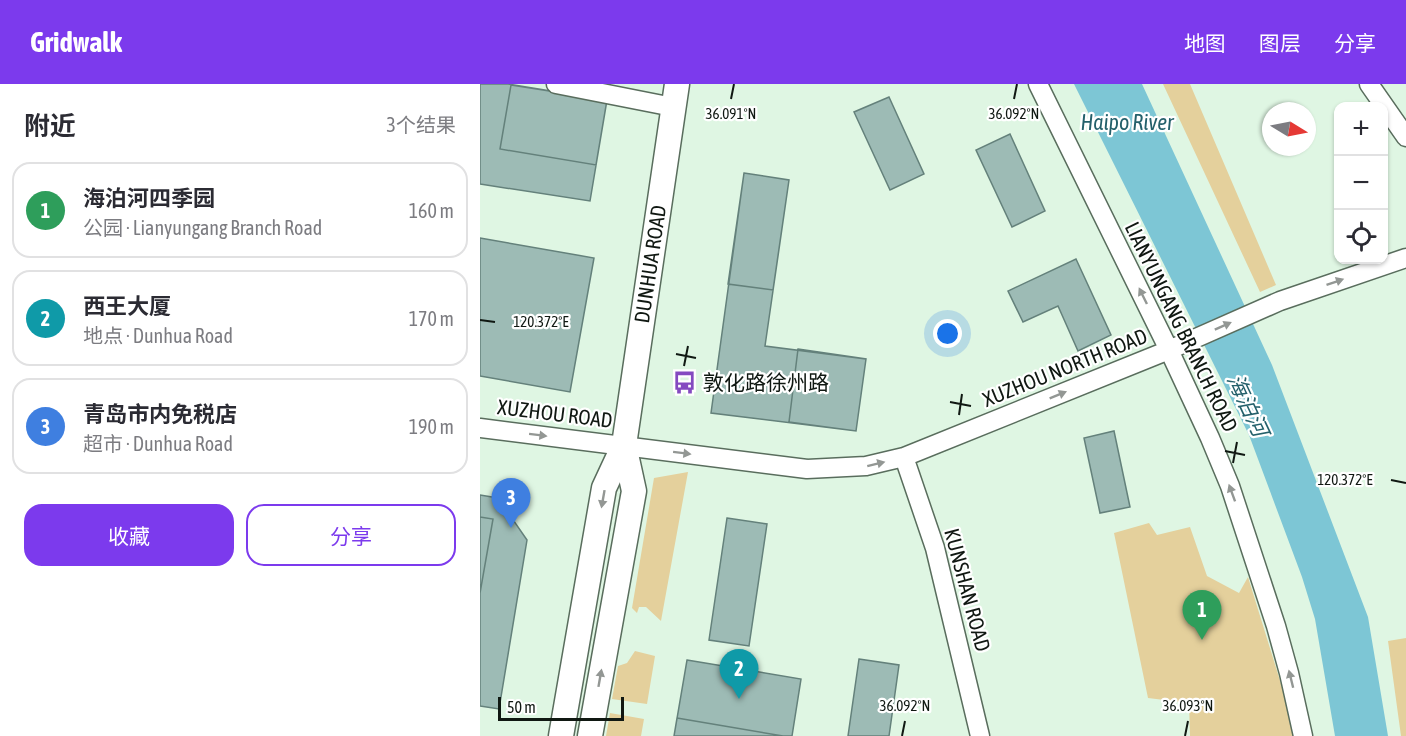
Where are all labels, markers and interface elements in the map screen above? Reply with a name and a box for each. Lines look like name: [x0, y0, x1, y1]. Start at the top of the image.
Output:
text: Gridwalk: [30, 26, 122, 58]
text: 地图: [1184, 31, 1226, 55]
text: 图层: [1259, 31, 1301, 55]
text: 分享: [1334, 31, 1376, 55]
north arrow: [1262, 102, 1316, 156]
map controls: [1334, 102, 1388, 264]
button: +: [1334, 102, 1388, 156]
text: 36.091°N: [706, 105, 756, 122]
text: 36.092°N: [989, 105, 1039, 122]
water label: Haipo River: [1080, 109, 1175, 135]
text: 附近: [24, 111, 76, 141]
text: 3个结果: [387, 113, 456, 136]
button: −: [1334, 156, 1388, 210]
text: 海泊河四季园: [83, 185, 215, 211]
text: 1: [41, 199, 50, 222]
text: 160 m: [409, 199, 454, 222]
street label: DUNHUA ROAD: [629, 203, 670, 325]
button: locate: [1334, 210, 1388, 264]
text: 公园 · Lianyungang Branch Road: [83, 216, 322, 239]
street label: LIANYUNGANG BRANCH ROAD: [1121, 218, 1243, 435]
one-way arrow: [1326, 277, 1344, 286]
one-way arrow: [1138, 288, 1147, 305]
text: 西王大厦: [83, 293, 171, 319]
text: 2: [41, 307, 50, 330]
text: 170 m: [409, 307, 454, 330]
text: 120.372°E: [513, 313, 569, 330]
your location: [933, 319, 962, 348]
one-way arrow: [1214, 322, 1231, 331]
street label: XUZHOU NORTH ROAD: [979, 323, 1150, 411]
text: 地点 · Dunhua Road: [83, 324, 233, 347]
bus stop icon: 敦化路徐州路: [672, 370, 698, 396]
place label: 敦化路徐州路: [703, 370, 829, 394]
water label: 海泊河: [1222, 370, 1275, 444]
one-way arrow: [1049, 390, 1067, 400]
street label: XUZHOU ROAD: [496, 394, 614, 432]
text: 青岛市内免税店: [83, 401, 237, 427]
text: 3: [41, 415, 50, 438]
text: 190 m: [409, 415, 454, 438]
one-way arrow: [529, 430, 548, 439]
text: 超市 · Dunhua Road: [83, 432, 233, 455]
one-way arrow: [673, 448, 692, 458]
one-way arrow: [866, 458, 885, 468]
text: 120.372°E: [1317, 471, 1373, 488]
pin: 3: [492, 478, 531, 528]
one-way arrow: [1227, 484, 1237, 502]
one-way arrow: [598, 490, 607, 509]
button: 收藏: [24, 504, 234, 566]
button: 分享: [246, 504, 456, 566]
street label: KUNSHAN ROAD: [940, 526, 996, 654]
pin: 1: [1182, 590, 1222, 640]
pin: 2: [720, 650, 758, 699]
one-way arrow: [596, 669, 605, 688]
one-way arrow: [1285, 670, 1295, 688]
scale bar: [498, 694, 624, 722]
text: 36.092°N: [880, 697, 930, 714]
text: 36.093°N: [1163, 697, 1213, 714]
text: 50 m: [507, 698, 536, 716]

